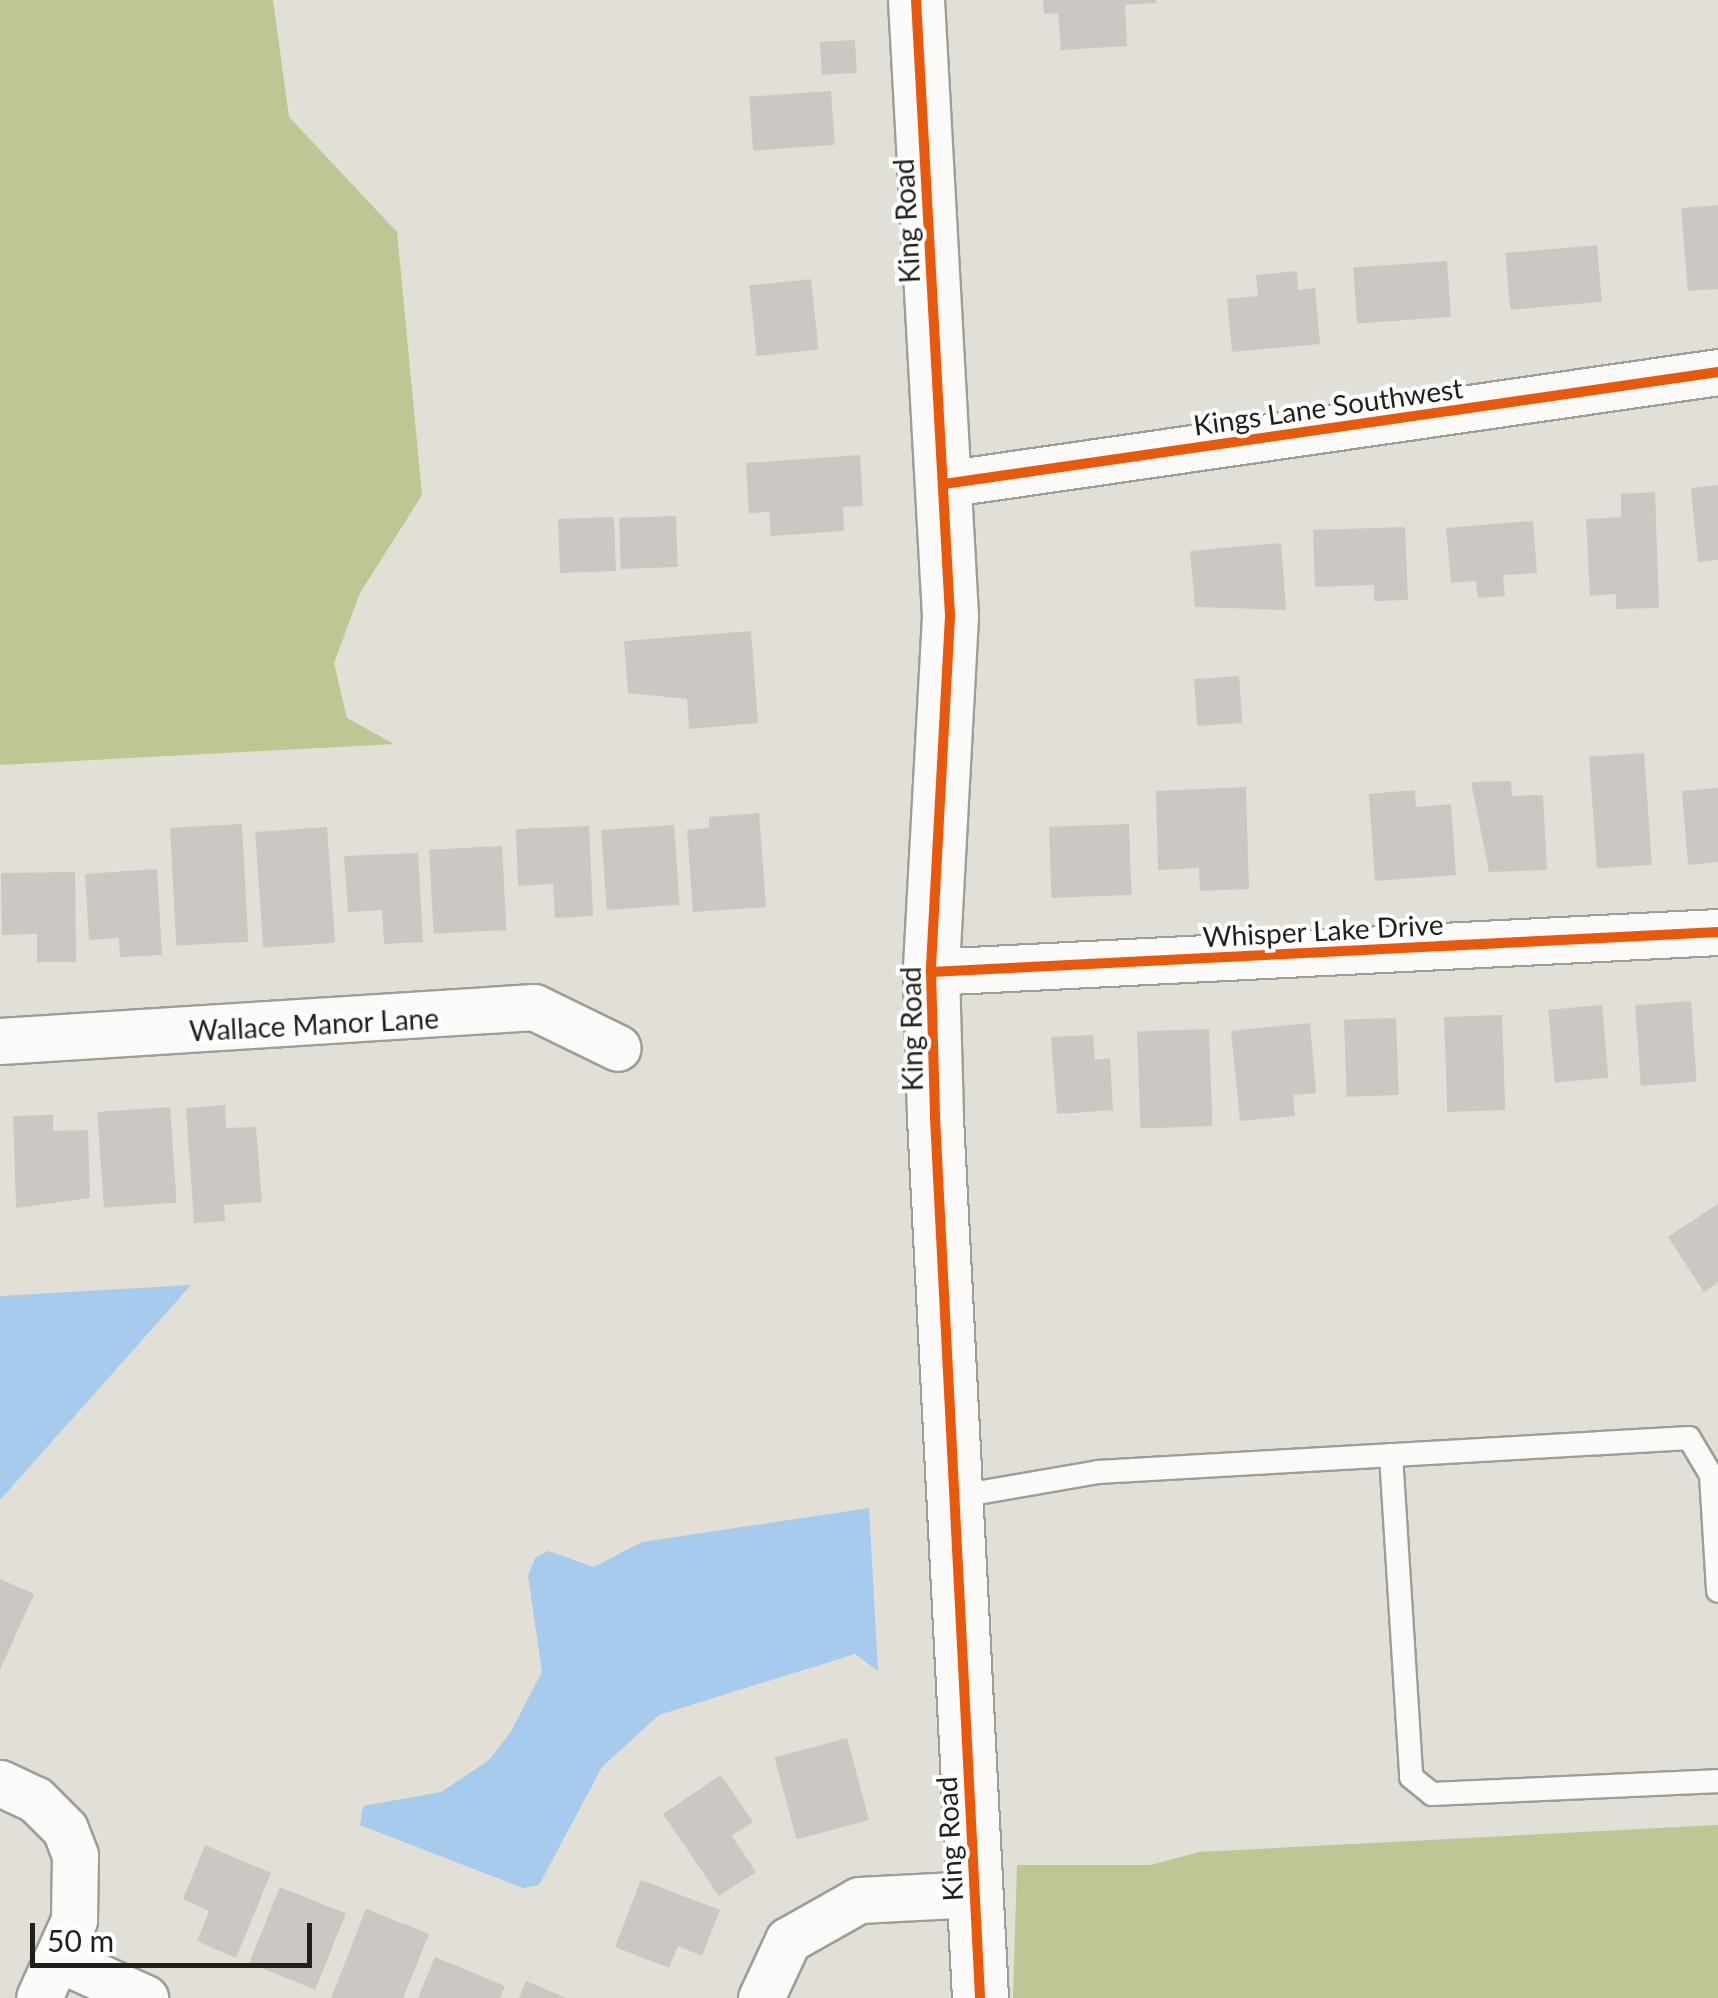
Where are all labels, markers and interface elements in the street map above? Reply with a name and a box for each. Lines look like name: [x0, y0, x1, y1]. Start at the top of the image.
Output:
street label: King Road: [886, 158, 926, 284]
street label: Kings Lane Southwest: [1191, 370, 1465, 442]
street label: Whisper Lake Drive: [1201, 907, 1445, 953]
street label: King Road: [893, 966, 929, 1092]
street label: Wallace Manor Lane: [188, 1001, 440, 1047]
street label: King Road: [929, 1776, 969, 1902]
scale bar: [35, 1903, 318, 1965]
text: 50 m: [47, 1922, 114, 1958]

